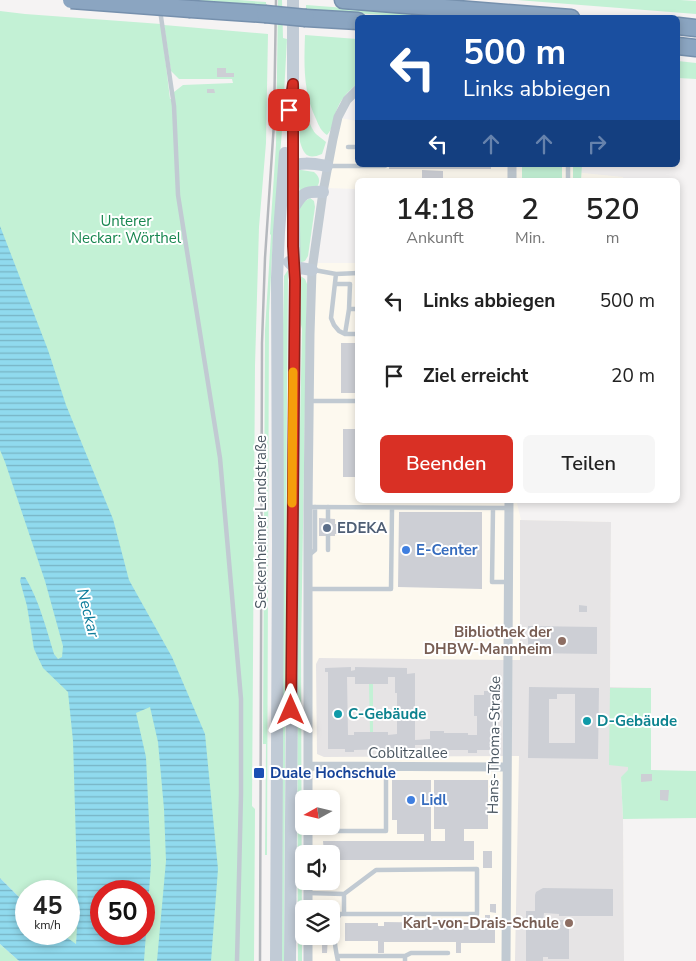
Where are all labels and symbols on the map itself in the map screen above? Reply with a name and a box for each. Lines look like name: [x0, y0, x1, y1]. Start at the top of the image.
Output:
pin: [268, 89, 310, 131]
park label: Unterer Neckar: Wörthel: [71, 211, 182, 248]
street label: Seckenheimer Landstraße: [251, 435, 271, 609]
place label: EDEKA: [337, 518, 388, 538]
marker: EDEKA: [321, 522, 333, 534]
place label: E-Center: [416, 540, 478, 560]
marker: E-Center: [400, 544, 412, 556]
water label: Neckar: [71, 586, 105, 641]
place label: Bibliothek der DHBW-Mannheim: [424, 622, 552, 659]
marker: Bibliothek der DHBW-Mannheim: [556, 635, 568, 647]
street label: Hans-Thoma-Straße: [483, 676, 505, 814]
position arrow: [264, 683, 316, 735]
place label: C-Gebäude: [348, 704, 426, 724]
marker: C-Gebäude: [332, 708, 344, 720]
place label: D-Gebäude: [597, 711, 677, 731]
marker: D-Gebäude: [581, 715, 593, 727]
street label: Coblitzallee: [368, 743, 448, 763]
place label: Duale Hochschule: [270, 763, 396, 783]
marker: Duale Hochschule: [252, 766, 266, 780]
north arrow: [295, 790, 340, 835]
place label: Lidl: [421, 790, 447, 810]
marker: Lidl: [405, 794, 417, 806]
speed limit sign: 50: [90, 880, 155, 945]
place label: Karl-von-Drais-Schule: [403, 913, 559, 933]
marker: Karl-von-Drais-Schule: [563, 917, 575, 929]

